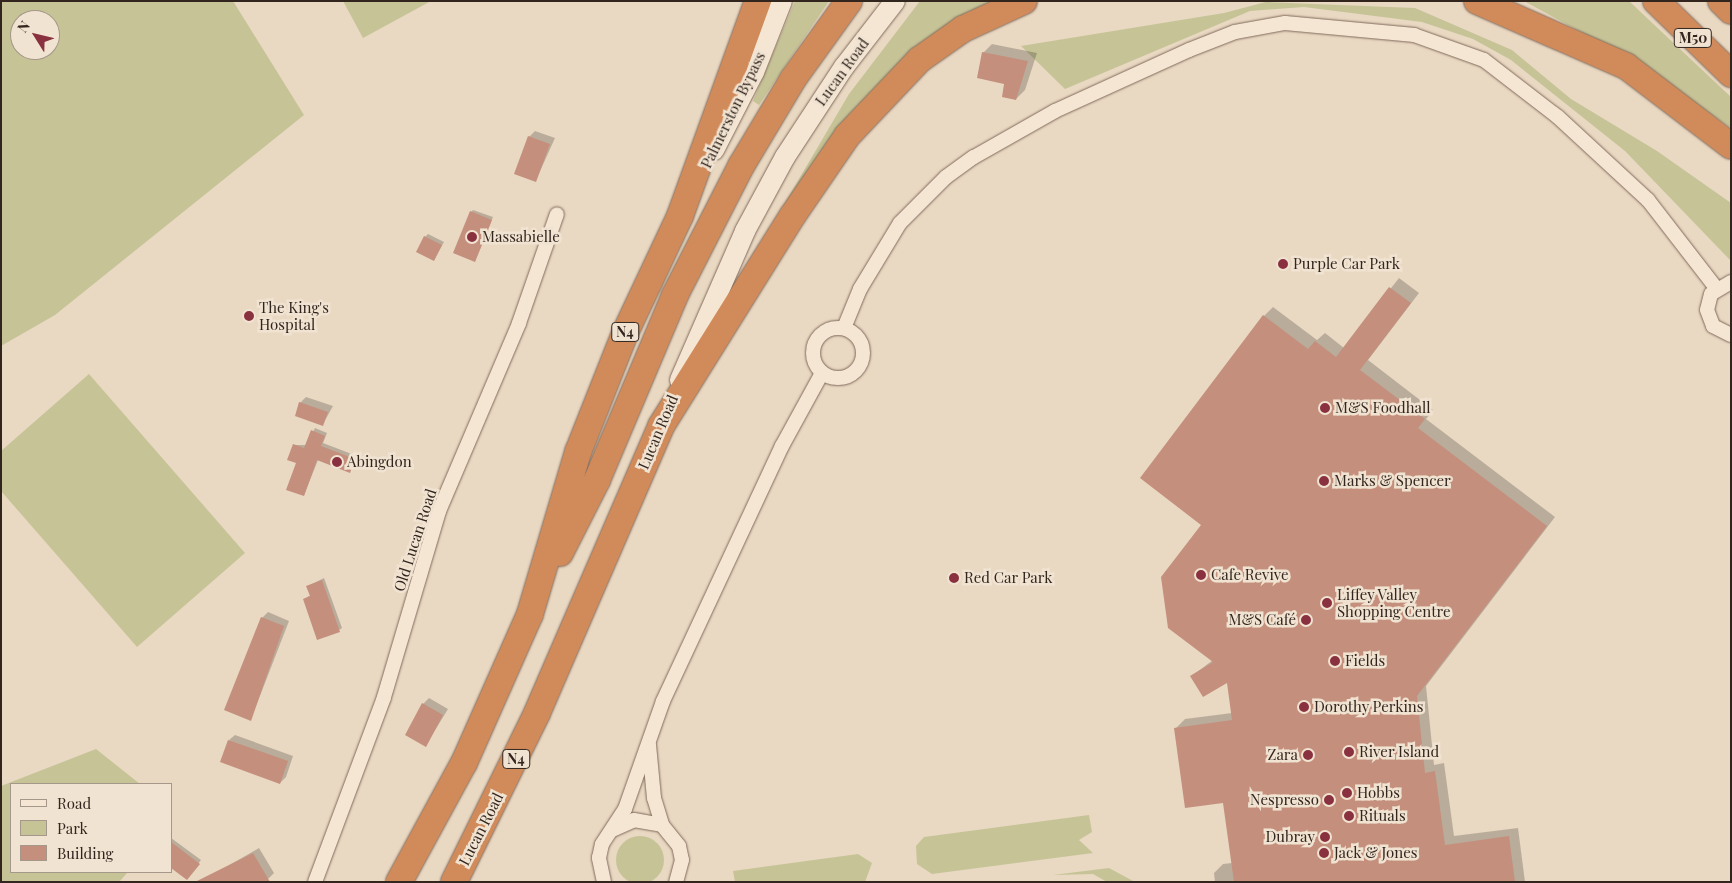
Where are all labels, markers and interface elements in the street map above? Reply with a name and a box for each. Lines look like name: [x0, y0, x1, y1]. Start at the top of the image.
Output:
north arrow: [10, 10, 60, 60]
text: N: [13, 17, 34, 36]
road number: M50: [1673, 26, 1713, 49]
street label: Lucan Road: [811, 35, 873, 109]
street label: Palmerston Bypass: [697, 49, 769, 171]
place label: Massabielle: [482, 228, 560, 246]
marker: Massabielle: [466, 231, 478, 243]
place label: Purple Car Park: [1293, 255, 1400, 273]
marker: Purple Car Park: [1277, 258, 1289, 270]
place label: The King's Hospital: [259, 298, 329, 333]
marker: The King's Hospital: [243, 310, 255, 322]
road number: N4: [611, 321, 639, 344]
street label: Lucan Road: [634, 392, 682, 472]
place label: M&S Foodhall: [1335, 399, 1431, 417]
marker: M&S Foodhall: [1319, 402, 1331, 414]
place label: Abingdon: [347, 453, 412, 471]
marker: Abingdon: [331, 456, 343, 468]
place label: Marks & Spencer: [1334, 472, 1451, 490]
marker: Marks & Spencer: [1318, 475, 1330, 487]
street label: Old Lucan Road: [390, 486, 440, 594]
place label: Cafe Revive: [1211, 566, 1289, 584]
place label: Red Car Park: [964, 569, 1053, 587]
marker: Cafe Revive: [1195, 569, 1207, 581]
marker: Red Car Park: [948, 572, 960, 584]
place label: Liffey Valley Shopping Centre: [1337, 585, 1451, 620]
marker: Liffey Valley Shopping Centre: [1321, 597, 1333, 609]
place label: M&S Café: [1228, 611, 1296, 629]
marker: M&S Café: [1300, 614, 1312, 626]
place label: Fields: [1345, 652, 1385, 670]
marker: Fields: [1329, 655, 1341, 667]
place label: Dorothy Perkins: [1314, 698, 1424, 716]
marker: Dorothy Perkins: [1298, 701, 1310, 713]
place label: River Island: [1359, 743, 1439, 761]
place label: Zara: [1267, 746, 1298, 764]
marker: River Island: [1343, 746, 1355, 758]
road number: N4: [502, 748, 530, 771]
marker: Zara: [1302, 749, 1314, 761]
legend: [10, 783, 172, 873]
place label: Hobbs: [1357, 784, 1400, 802]
marker: Hobbs: [1341, 787, 1353, 799]
street label: Lucan Road: [455, 790, 507, 868]
place label: Nespresso: [1250, 791, 1319, 809]
text: Road: [57, 793, 91, 813]
marker: Nespresso: [1323, 794, 1335, 806]
place label: Rituals: [1359, 807, 1406, 825]
marker: Rituals: [1343, 810, 1355, 822]
text: Park: [57, 818, 88, 838]
place label: Dubray: [1265, 828, 1315, 846]
marker: Dubray: [1319, 831, 1331, 843]
text: Building: [57, 843, 113, 863]
place label: Jack & Jones: [1334, 844, 1418, 862]
marker: Jack & Jones: [1318, 847, 1330, 859]

